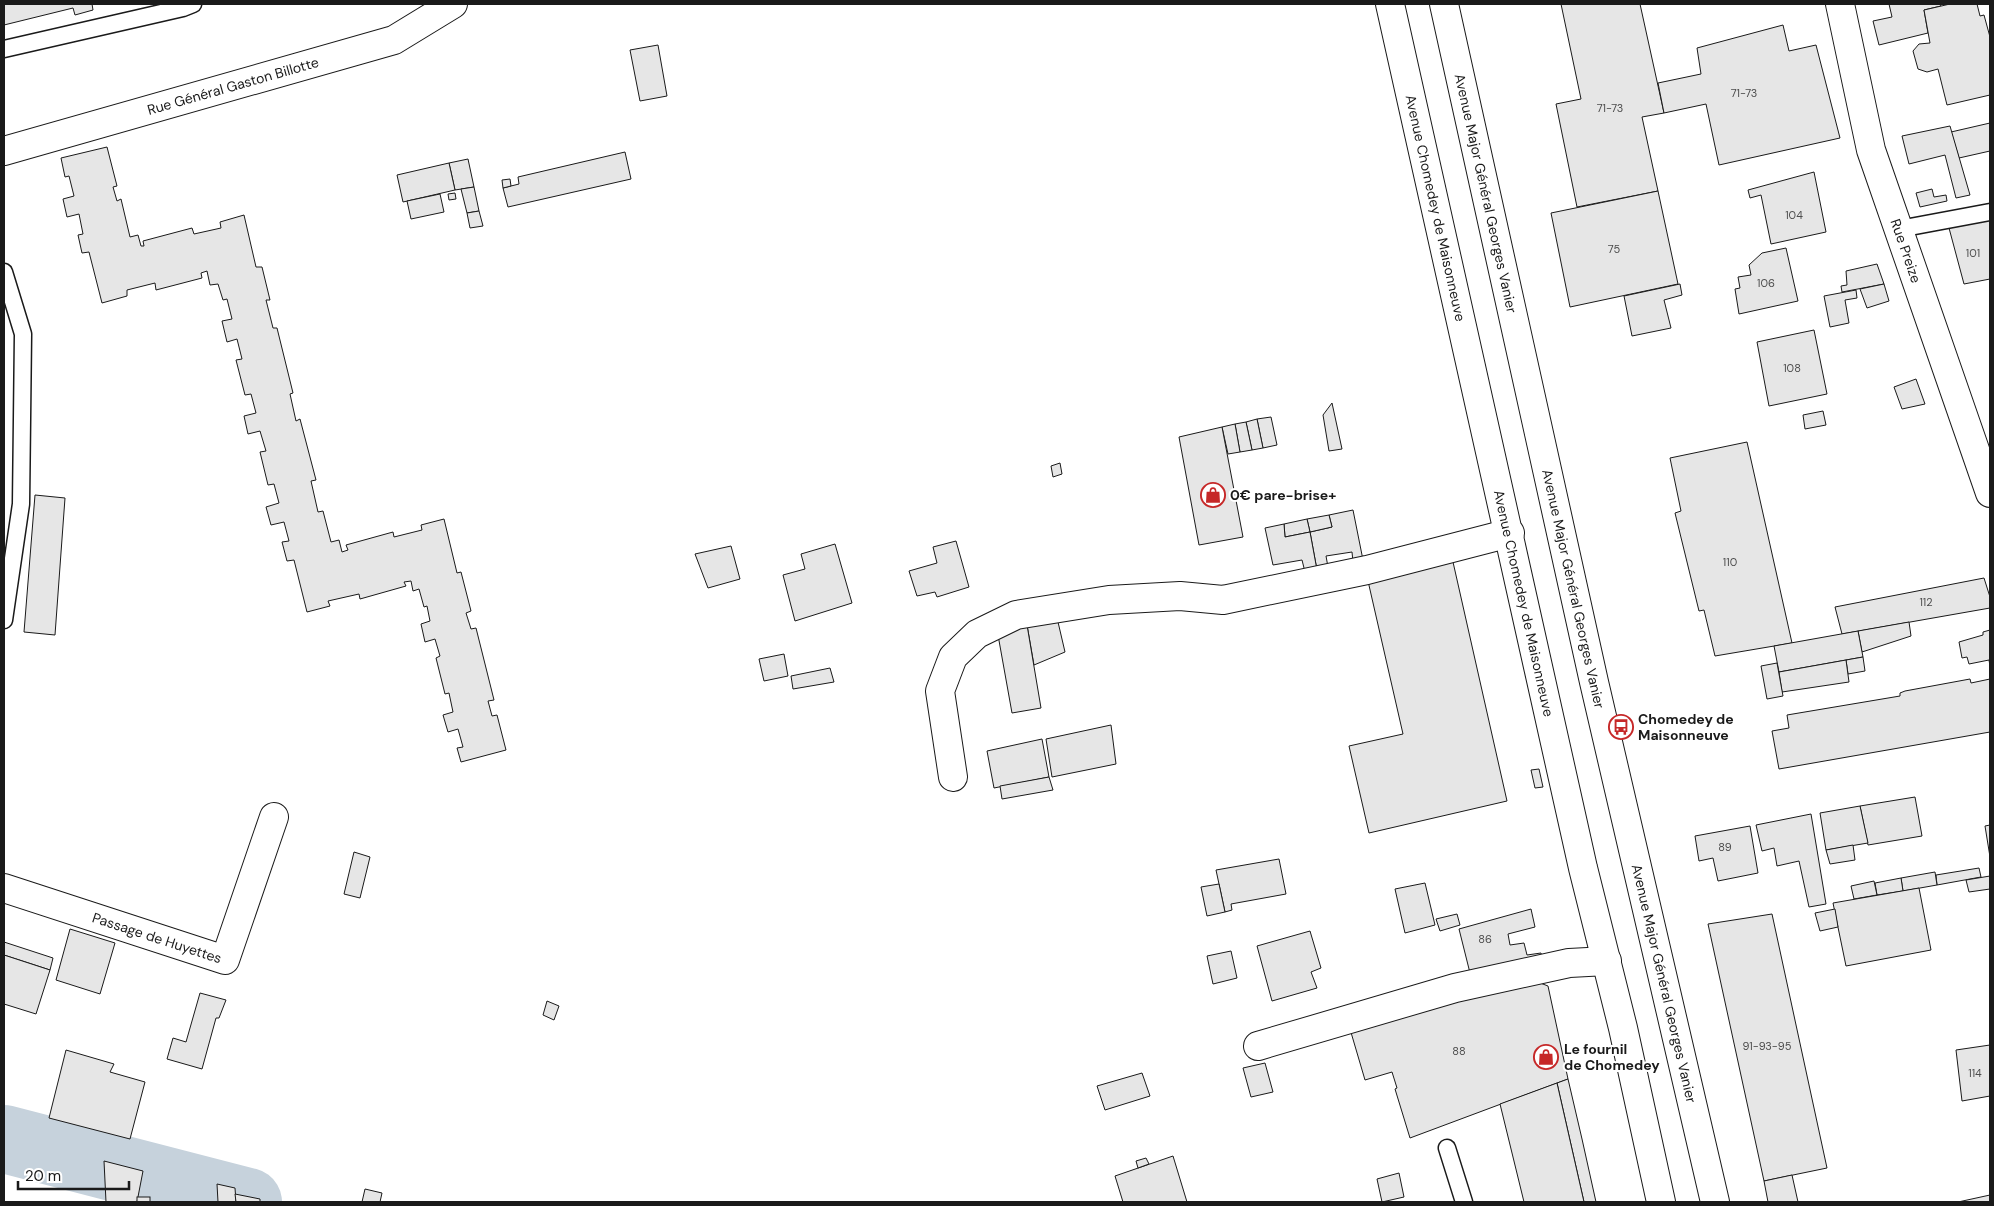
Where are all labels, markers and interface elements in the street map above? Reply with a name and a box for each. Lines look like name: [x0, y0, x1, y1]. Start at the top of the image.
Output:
street label: Rue Général Gaston Billotte: [145, 53, 321, 119]
street label: Avenue Major Général Georges Vanier: [1451, 72, 1521, 315]
house number: 71-73: [1731, 86, 1757, 100]
street label: Avenue Chomedey de Maisonneuve: [1402, 93, 1470, 323]
house number: 71-73: [1597, 101, 1623, 115]
house number: 104: [1785, 208, 1803, 222]
street label: Rue Preize: [1887, 216, 1925, 285]
house number: 75: [1608, 242, 1620, 256]
house number: 101: [1966, 246, 1980, 260]
house number: 106: [1757, 276, 1775, 290]
house number: 108: [1783, 361, 1801, 375]
street label: Avenue Major Général Georges Vanier: [1538, 468, 1609, 710]
shop icon: 0€ pare-brise+: [1200, 482, 1226, 508]
place label: 0€ pare-brise+: [1230, 486, 1336, 504]
street label: Avenue Chomedey de Maisonneuve: [1490, 488, 1558, 718]
house number: 110: [1723, 555, 1737, 569]
house number: 112: [1919, 595, 1933, 609]
place label: Chomedey de Maisonneuve: [1638, 710, 1734, 744]
bus stop icon: Chomedey de Maisonneuve: [1608, 714, 1634, 740]
house number: 89: [1718, 840, 1732, 854]
street label: Avenue Major Général Georges Vanier: [1628, 862, 1701, 1105]
street label: Passage de Huyettes: [90, 908, 224, 967]
house number: 86: [1478, 932, 1492, 946]
house number: 91-93-95: [1743, 1039, 1792, 1053]
place label: Le fournil de Chomedey: [1564, 1040, 1660, 1074]
house number: 88: [1452, 1044, 1466, 1058]
shop icon: Le fournil de Chomedey: [1533, 1044, 1559, 1070]
house number: 114: [1968, 1066, 1982, 1080]
scale bar: [18, 1158, 129, 1190]
text: 20 m: [25, 1166, 61, 1186]

